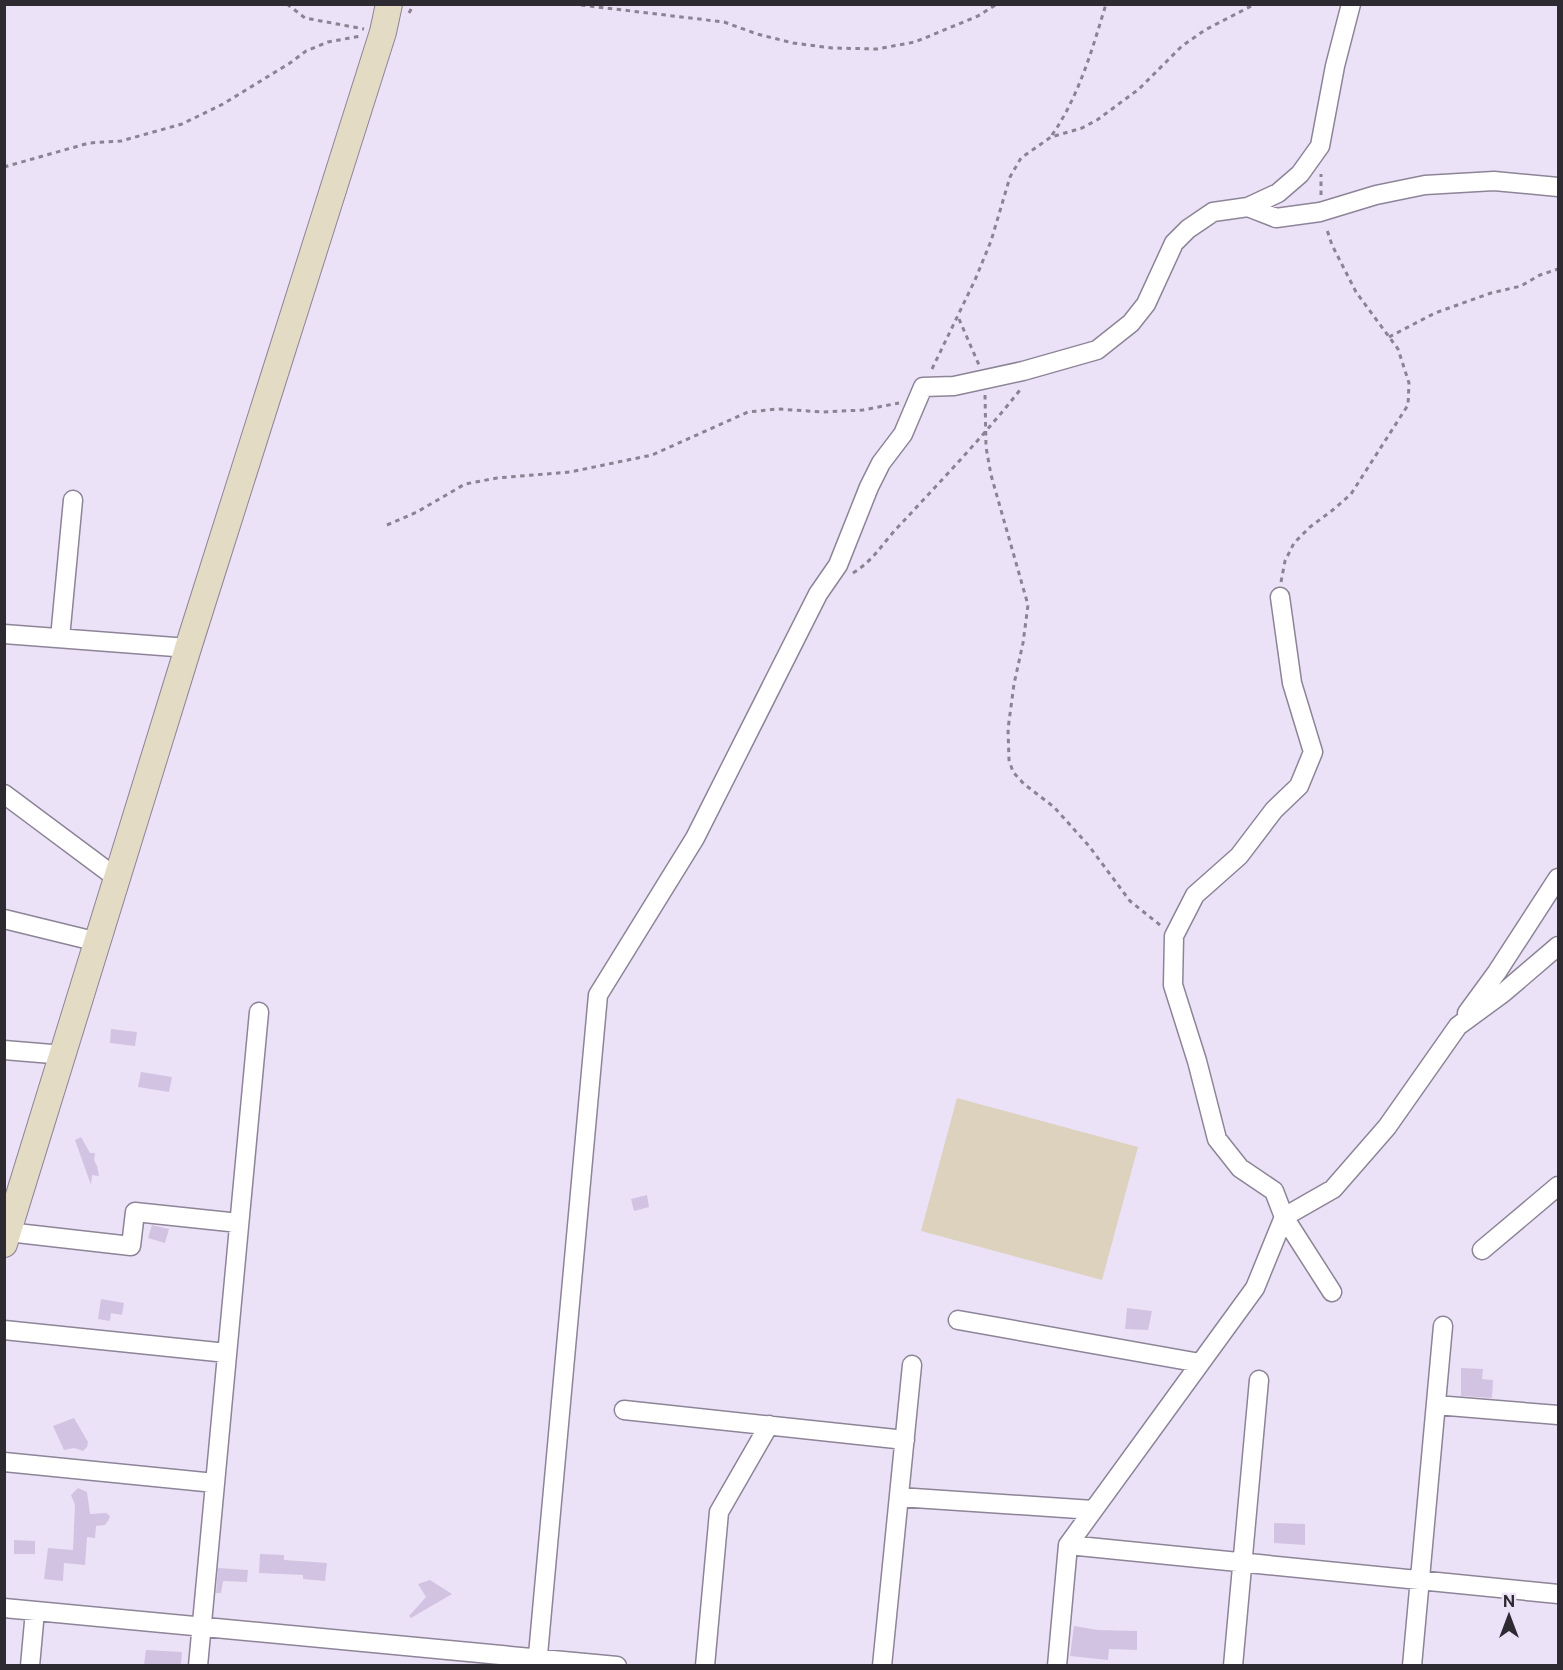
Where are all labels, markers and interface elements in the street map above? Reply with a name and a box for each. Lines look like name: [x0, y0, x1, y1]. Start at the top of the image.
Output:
north arrow: [1479, 1586, 1539, 1646]
text: N: [1503, 1592, 1515, 1611]

